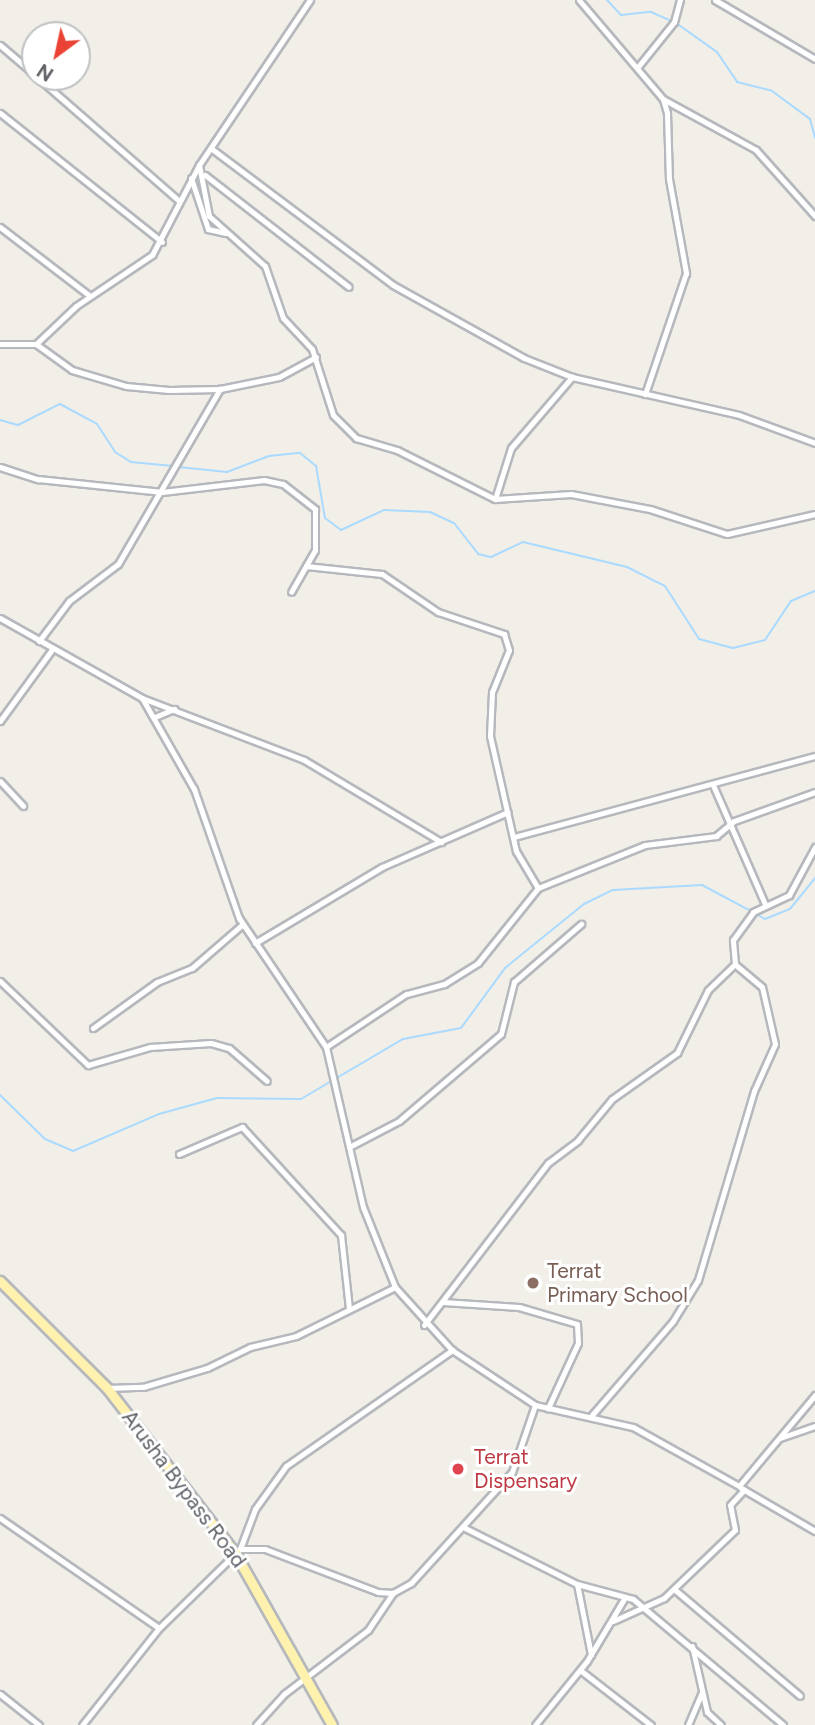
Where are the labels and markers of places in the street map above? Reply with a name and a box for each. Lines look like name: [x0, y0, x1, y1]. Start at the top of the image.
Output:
place label: Terrat Primary School: [547, 1258, 688, 1308]
marker: Terrat Primary School: [525, 1275, 541, 1291]
place label: Terrat Dispensary: [474, 1444, 577, 1494]
marker: Terrat Dispensary: [448, 1459, 468, 1479]

